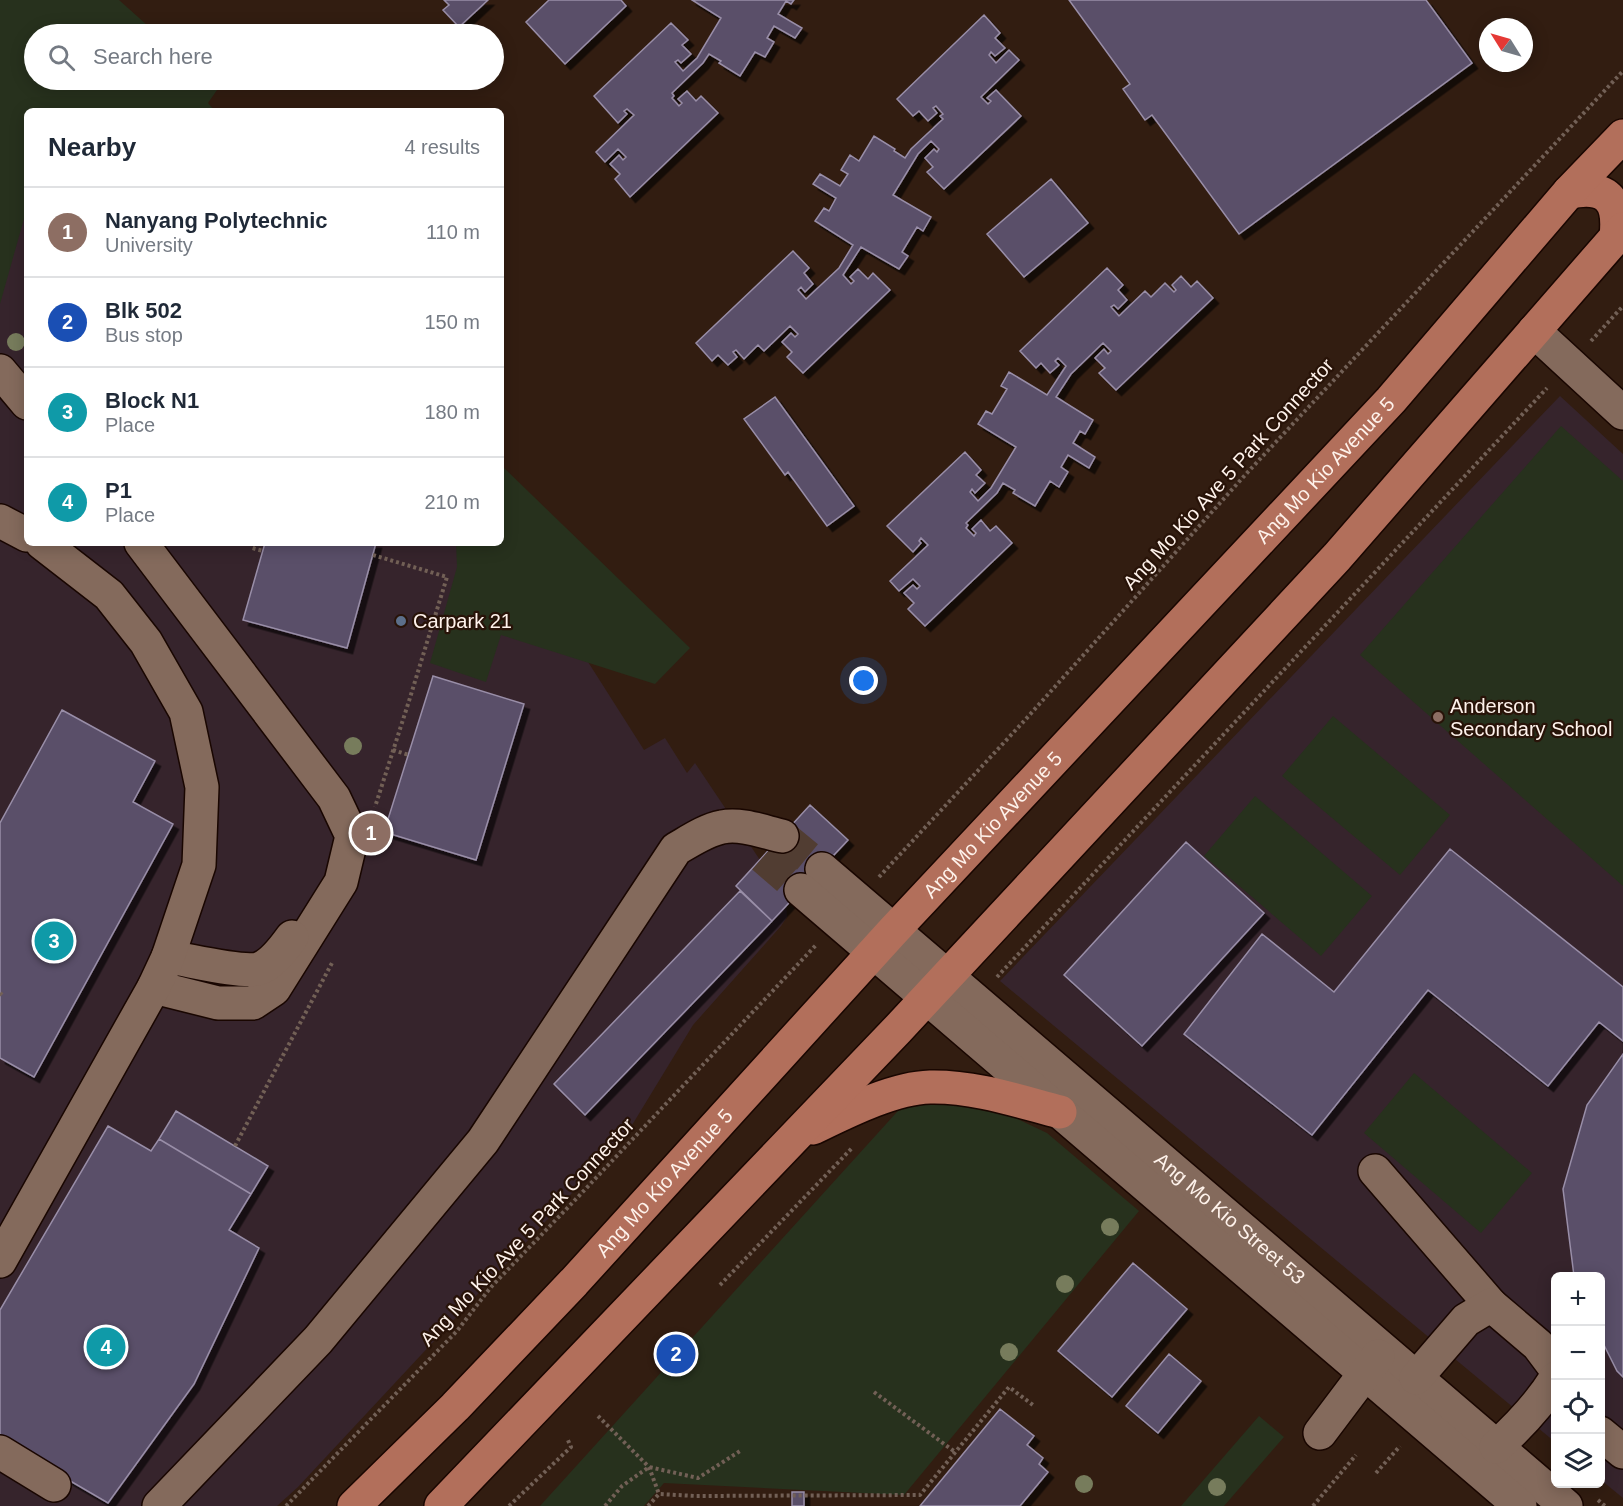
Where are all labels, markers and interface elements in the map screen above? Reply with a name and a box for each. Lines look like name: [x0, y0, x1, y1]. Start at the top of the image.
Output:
north arrow: [1479, 18, 1533, 72]
search box: [24, 24, 504, 90]
icon: search: [45, 41, 78, 74]
text: Search here: [93, 44, 213, 69]
text: Nearby: [48, 132, 136, 162]
text: 4 results: [404, 136, 480, 158]
text: Nanyang Polytechnic: [105, 208, 328, 233]
text: 1: [62, 221, 73, 243]
text: 110 m: [426, 221, 480, 243]
text: University: [105, 234, 193, 256]
text: Blk 502: [105, 298, 182, 323]
text: 2: [62, 311, 73, 333]
text: 150 m: [424, 311, 480, 333]
text: Bus stop: [105, 324, 183, 346]
street label: Ang Mo Kio Ave 5 Park Connector: [1118, 354, 1338, 594]
text: Block N1: [105, 388, 199, 413]
street label: Ang Mo Kio Avenue 5: [1251, 393, 1399, 548]
text: 3: [62, 401, 73, 423]
text: 180 m: [424, 401, 480, 423]
text: Place: [105, 414, 155, 436]
text: P1: [105, 478, 132, 503]
text: 4: [62, 491, 73, 513]
text: 210 m: [424, 491, 480, 513]
text: Place: [105, 504, 155, 526]
place label: Carpark 21: [413, 610, 512, 632]
marker: Carpark 21: [394, 614, 408, 628]
your location: [849, 666, 878, 695]
place label: Anderson Secondary School: [1450, 695, 1612, 740]
marker: Anderson Secondary School: [1431, 710, 1445, 724]
street label: Ang Mo Kio Avenue 5: [919, 747, 1066, 902]
pin: 1: [352, 810, 391, 856]
pin: 3: [34, 918, 74, 964]
street label: Ang Mo Kio Avenue 5: [591, 1104, 737, 1261]
street label: Ang Mo Kio Ave 5 Park Connector: [416, 1113, 639, 1350]
street label: Ang Mo Kio Street 53: [1151, 1148, 1309, 1288]
map controls: [1551, 1272, 1605, 1488]
button: +: [1551, 1272, 1605, 1326]
pin: 4: [86, 1324, 126, 1370]
button: −: [1551, 1326, 1605, 1380]
pin: 2: [656, 1332, 696, 1376]
button: locate: [1551, 1380, 1605, 1434]
button: layers: [1551, 1434, 1605, 1488]

